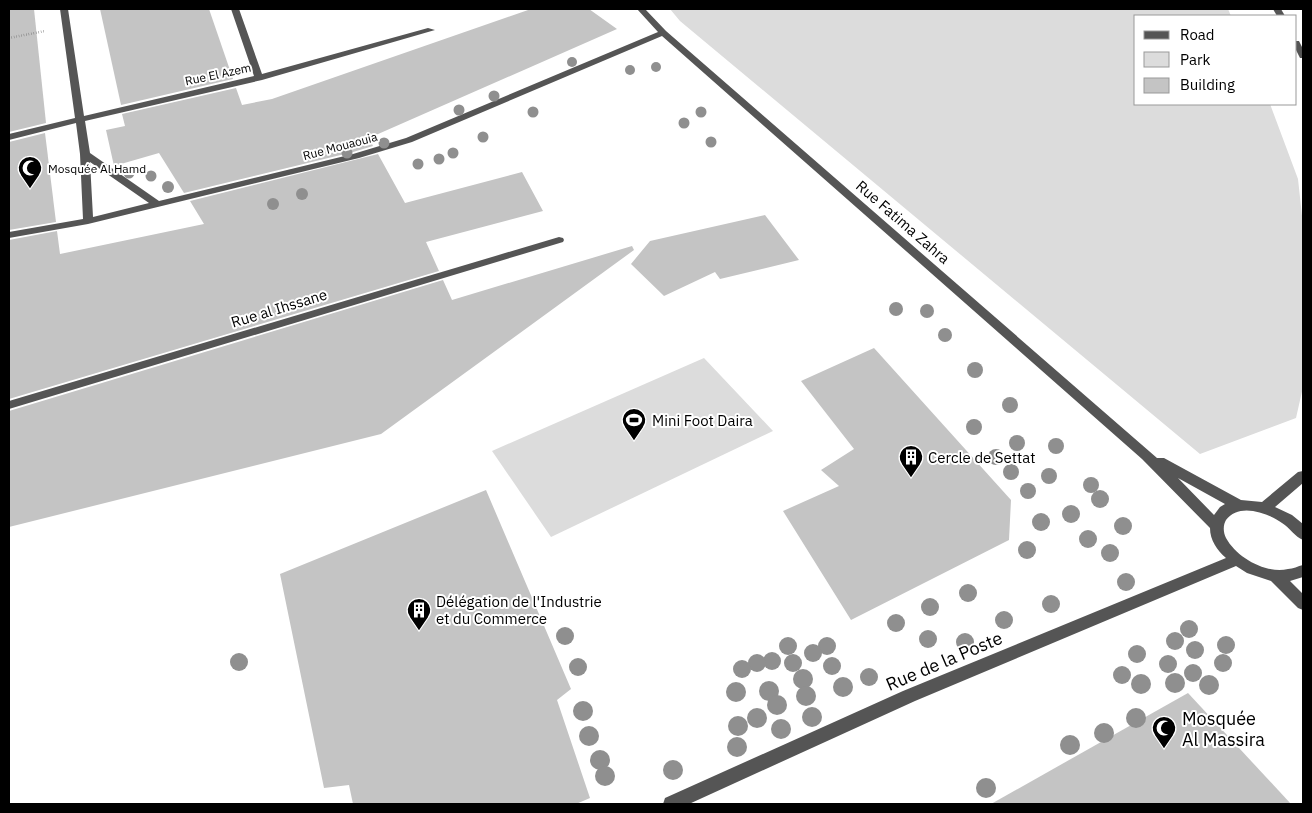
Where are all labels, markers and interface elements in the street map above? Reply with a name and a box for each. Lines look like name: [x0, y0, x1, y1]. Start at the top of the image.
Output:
legend: [1134, 15, 1297, 105]
text: Road: [1180, 25, 1215, 44]
text: Park: [1180, 50, 1210, 69]
street label: Rue El Azem: [184, 60, 252, 88]
text: Building: [1180, 75, 1235, 94]
street label: Rue Mouaouia: [301, 129, 379, 163]
mosque icon: Mosquée Al Hamd: [17, 155, 43, 189]
place label: Mosquée Al Hamd: [48, 161, 146, 176]
street label: Rue Fatima Zahra: [852, 176, 954, 268]
street label: Rue al Ihssane: [229, 284, 329, 332]
sports icon: Mini Foot Daira: [621, 407, 647, 441]
place label: Mini Foot Daira: [652, 411, 753, 430]
building icon: Cercle de Settat: [898, 444, 924, 478]
place label: Cercle de Settat: [928, 448, 1035, 467]
place label: Délégation de l'Industrie et du Commerce: [436, 592, 602, 628]
building icon: Délégation de l'Industrie et du Commerce: [406, 597, 432, 631]
street label: Rue de la Poste: [882, 626, 1006, 696]
place label: Mosquée Al Massira: [1182, 707, 1265, 751]
mosque icon: Mosquée Al Massira: [1151, 715, 1177, 749]

